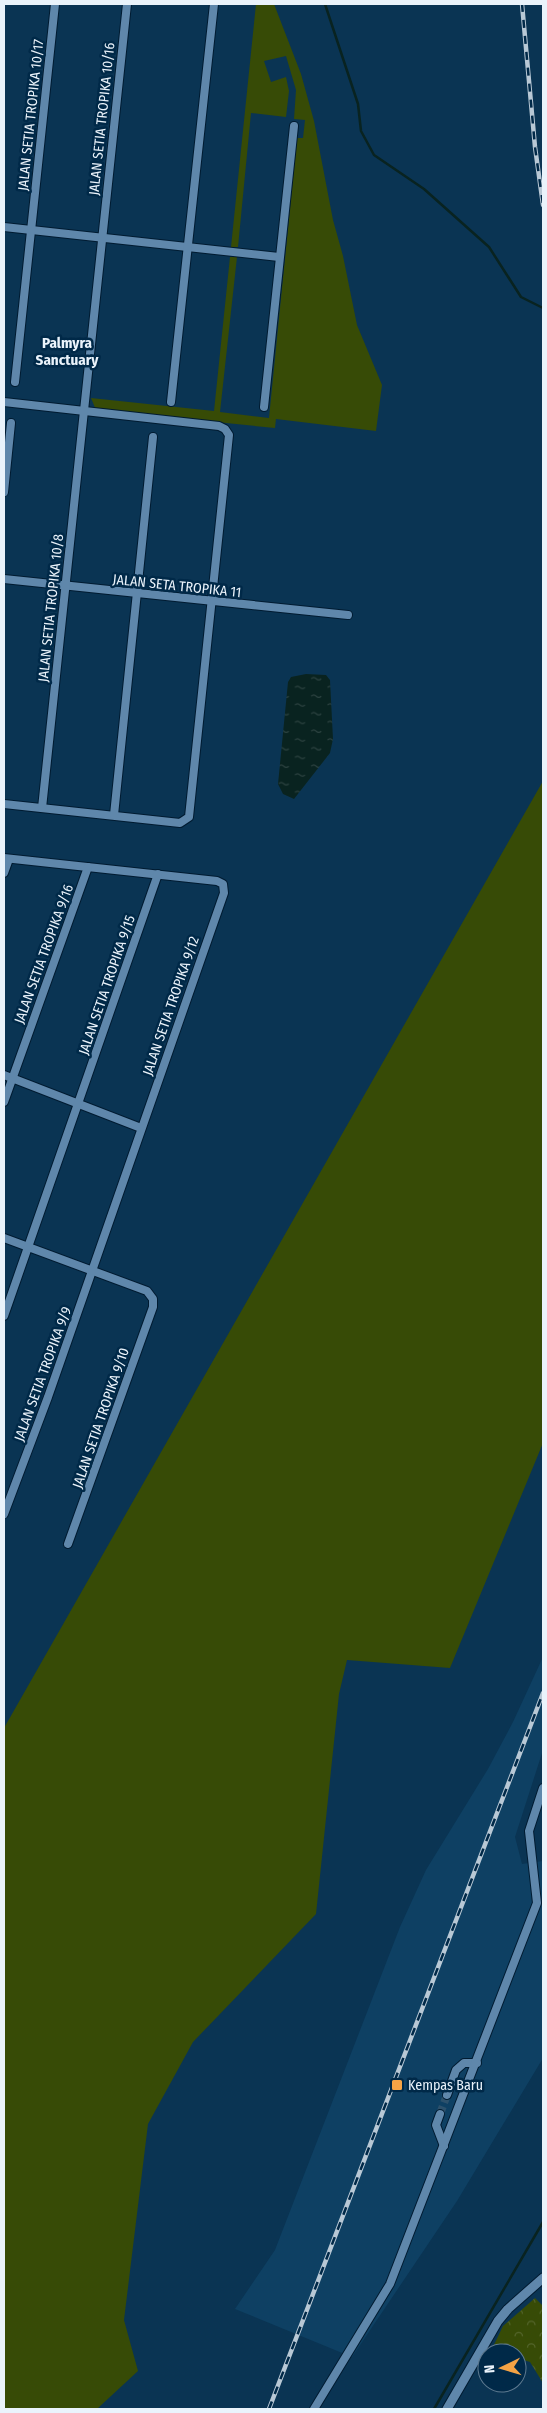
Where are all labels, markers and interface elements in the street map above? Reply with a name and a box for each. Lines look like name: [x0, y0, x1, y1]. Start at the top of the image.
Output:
street label: JALAN SETIA TROPIKA 10/17: [15, 38, 47, 192]
street label: JALAN SETIA TROPIKA 10/16: [86, 42, 118, 196]
district label: Palmyra Sanctuary: [36, 334, 99, 369]
street label: JALAN SETIA TROPIKA 10/8: [35, 533, 67, 683]
street label: JALAN SETA TROPIKA 11: [112, 571, 242, 601]
street label: JALAN SETIA TROPIKA 9/16: [11, 882, 77, 1026]
street label: JALAN SETIA TROPIKA 9/15: [75, 913, 139, 1057]
street label: JALAN SETIA TROPIKA 9/12: [139, 934, 203, 1078]
street label: JALAN SETIA TROPIKA 9/9: [11, 1304, 75, 1444]
street label: JALAN SETIA TROPIKA 9/10: [69, 1346, 133, 1490]
place label: Kempas Baru: [408, 2077, 483, 2094]
marker: Kempas Baru: [390, 2078, 404, 2092]
north arrow: [477, 2343, 527, 2393]
text: N: [481, 2364, 498, 2374]

